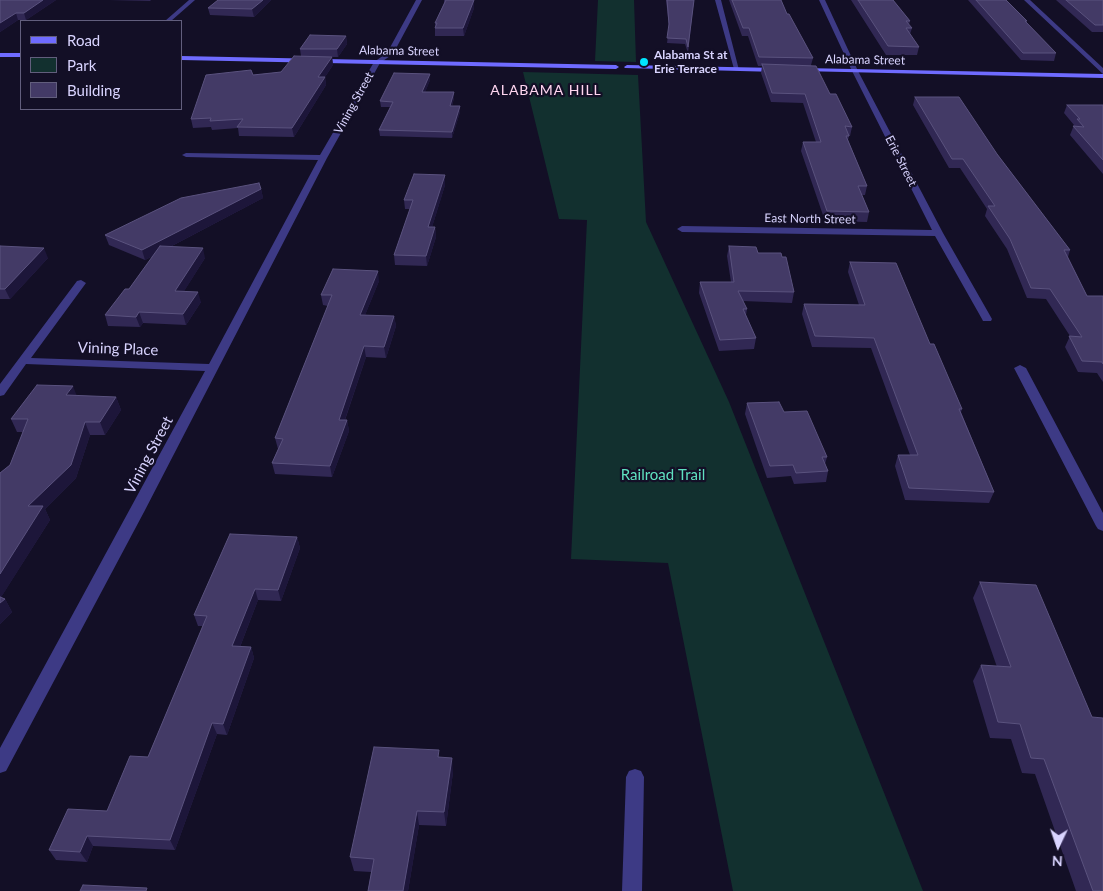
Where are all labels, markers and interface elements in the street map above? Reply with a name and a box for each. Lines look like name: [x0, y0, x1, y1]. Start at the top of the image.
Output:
legend: [20, 20, 182, 110]
text: Road: [67, 31, 100, 49]
street label: Alabama Street: [359, 43, 439, 59]
place label: Alabama St at Erie Terrace: [654, 48, 728, 76]
street label: Alabama Street: [825, 52, 905, 68]
text: Park: [67, 56, 96, 74]
marker: Alabama St at Erie Terrace: [638, 56, 650, 68]
street label: Vining Street: [331, 70, 377, 136]
text: Building: [67, 81, 120, 99]
district label: ALABAMA HILL: [489, 82, 603, 98]
street label: Erie Street: [882, 133, 920, 189]
street label: East North Street: [764, 211, 856, 227]
street label: Vining Place: [77, 339, 159, 359]
street label: Vining Street: [121, 413, 177, 497]
park label: Railroad Trail: [621, 466, 705, 484]
north arrow: [1033, 821, 1083, 871]
text: N: [1051, 853, 1063, 870]

